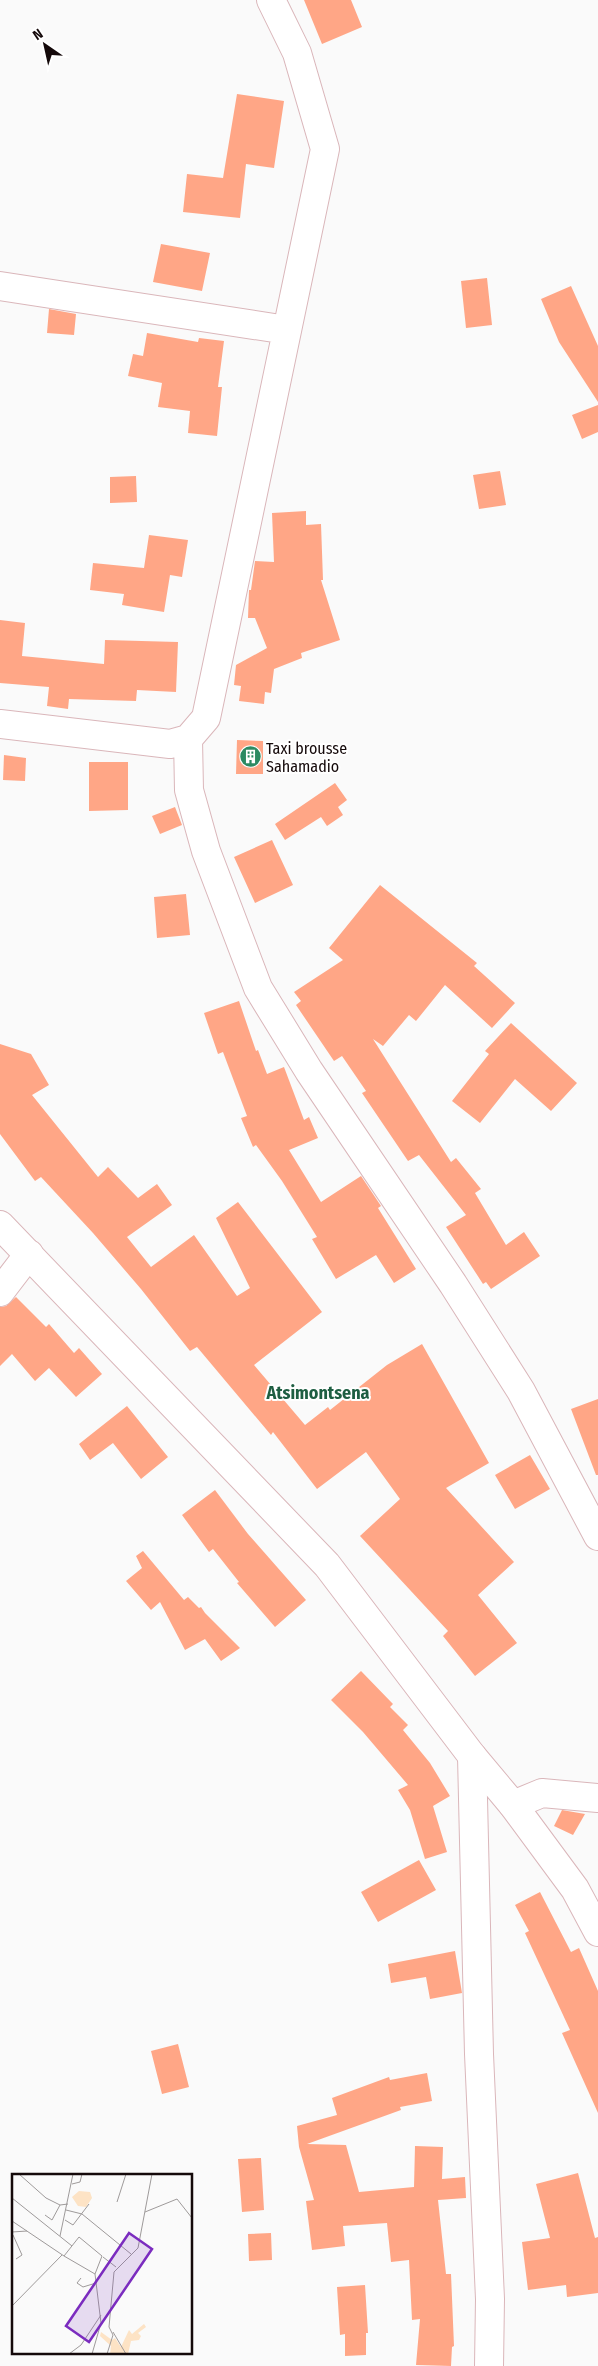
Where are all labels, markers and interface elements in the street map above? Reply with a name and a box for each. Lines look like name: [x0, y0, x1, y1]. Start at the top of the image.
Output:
north arrow: [20, 20, 70, 70]
text: N: [30, 25, 46, 44]
place label: Taxi brousse Sahamadio: [266, 739, 347, 776]
building icon: Taxi brousse Sahamadio: [238, 745, 262, 769]
district label: Atsimontsena: [265, 1382, 370, 1404]
inset map: [12, 2174, 192, 2354]

